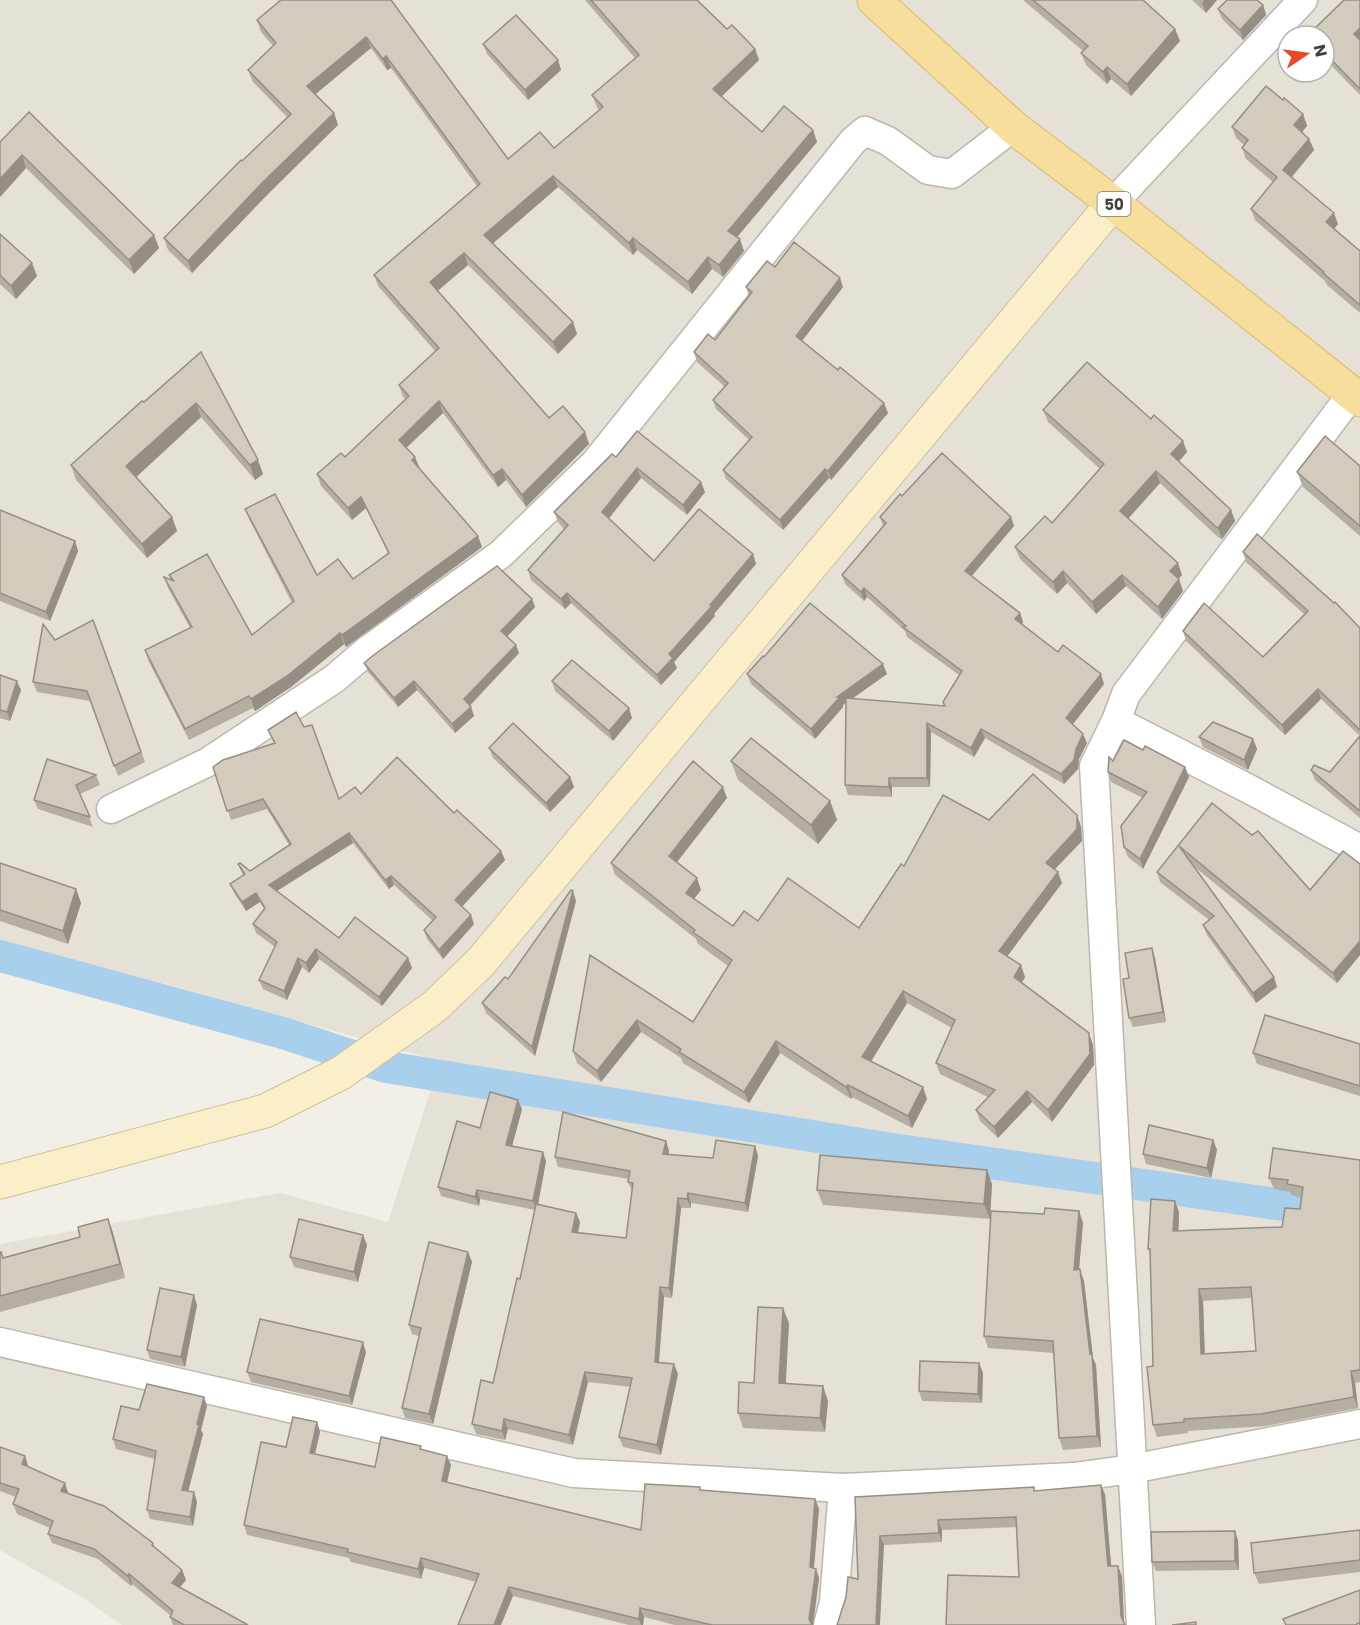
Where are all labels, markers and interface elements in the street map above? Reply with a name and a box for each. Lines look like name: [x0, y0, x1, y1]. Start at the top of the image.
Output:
north arrow: [1276, 24, 1336, 84]
text: N: [1308, 42, 1333, 59]
road number: 50: [1098, 192, 1130, 216]

